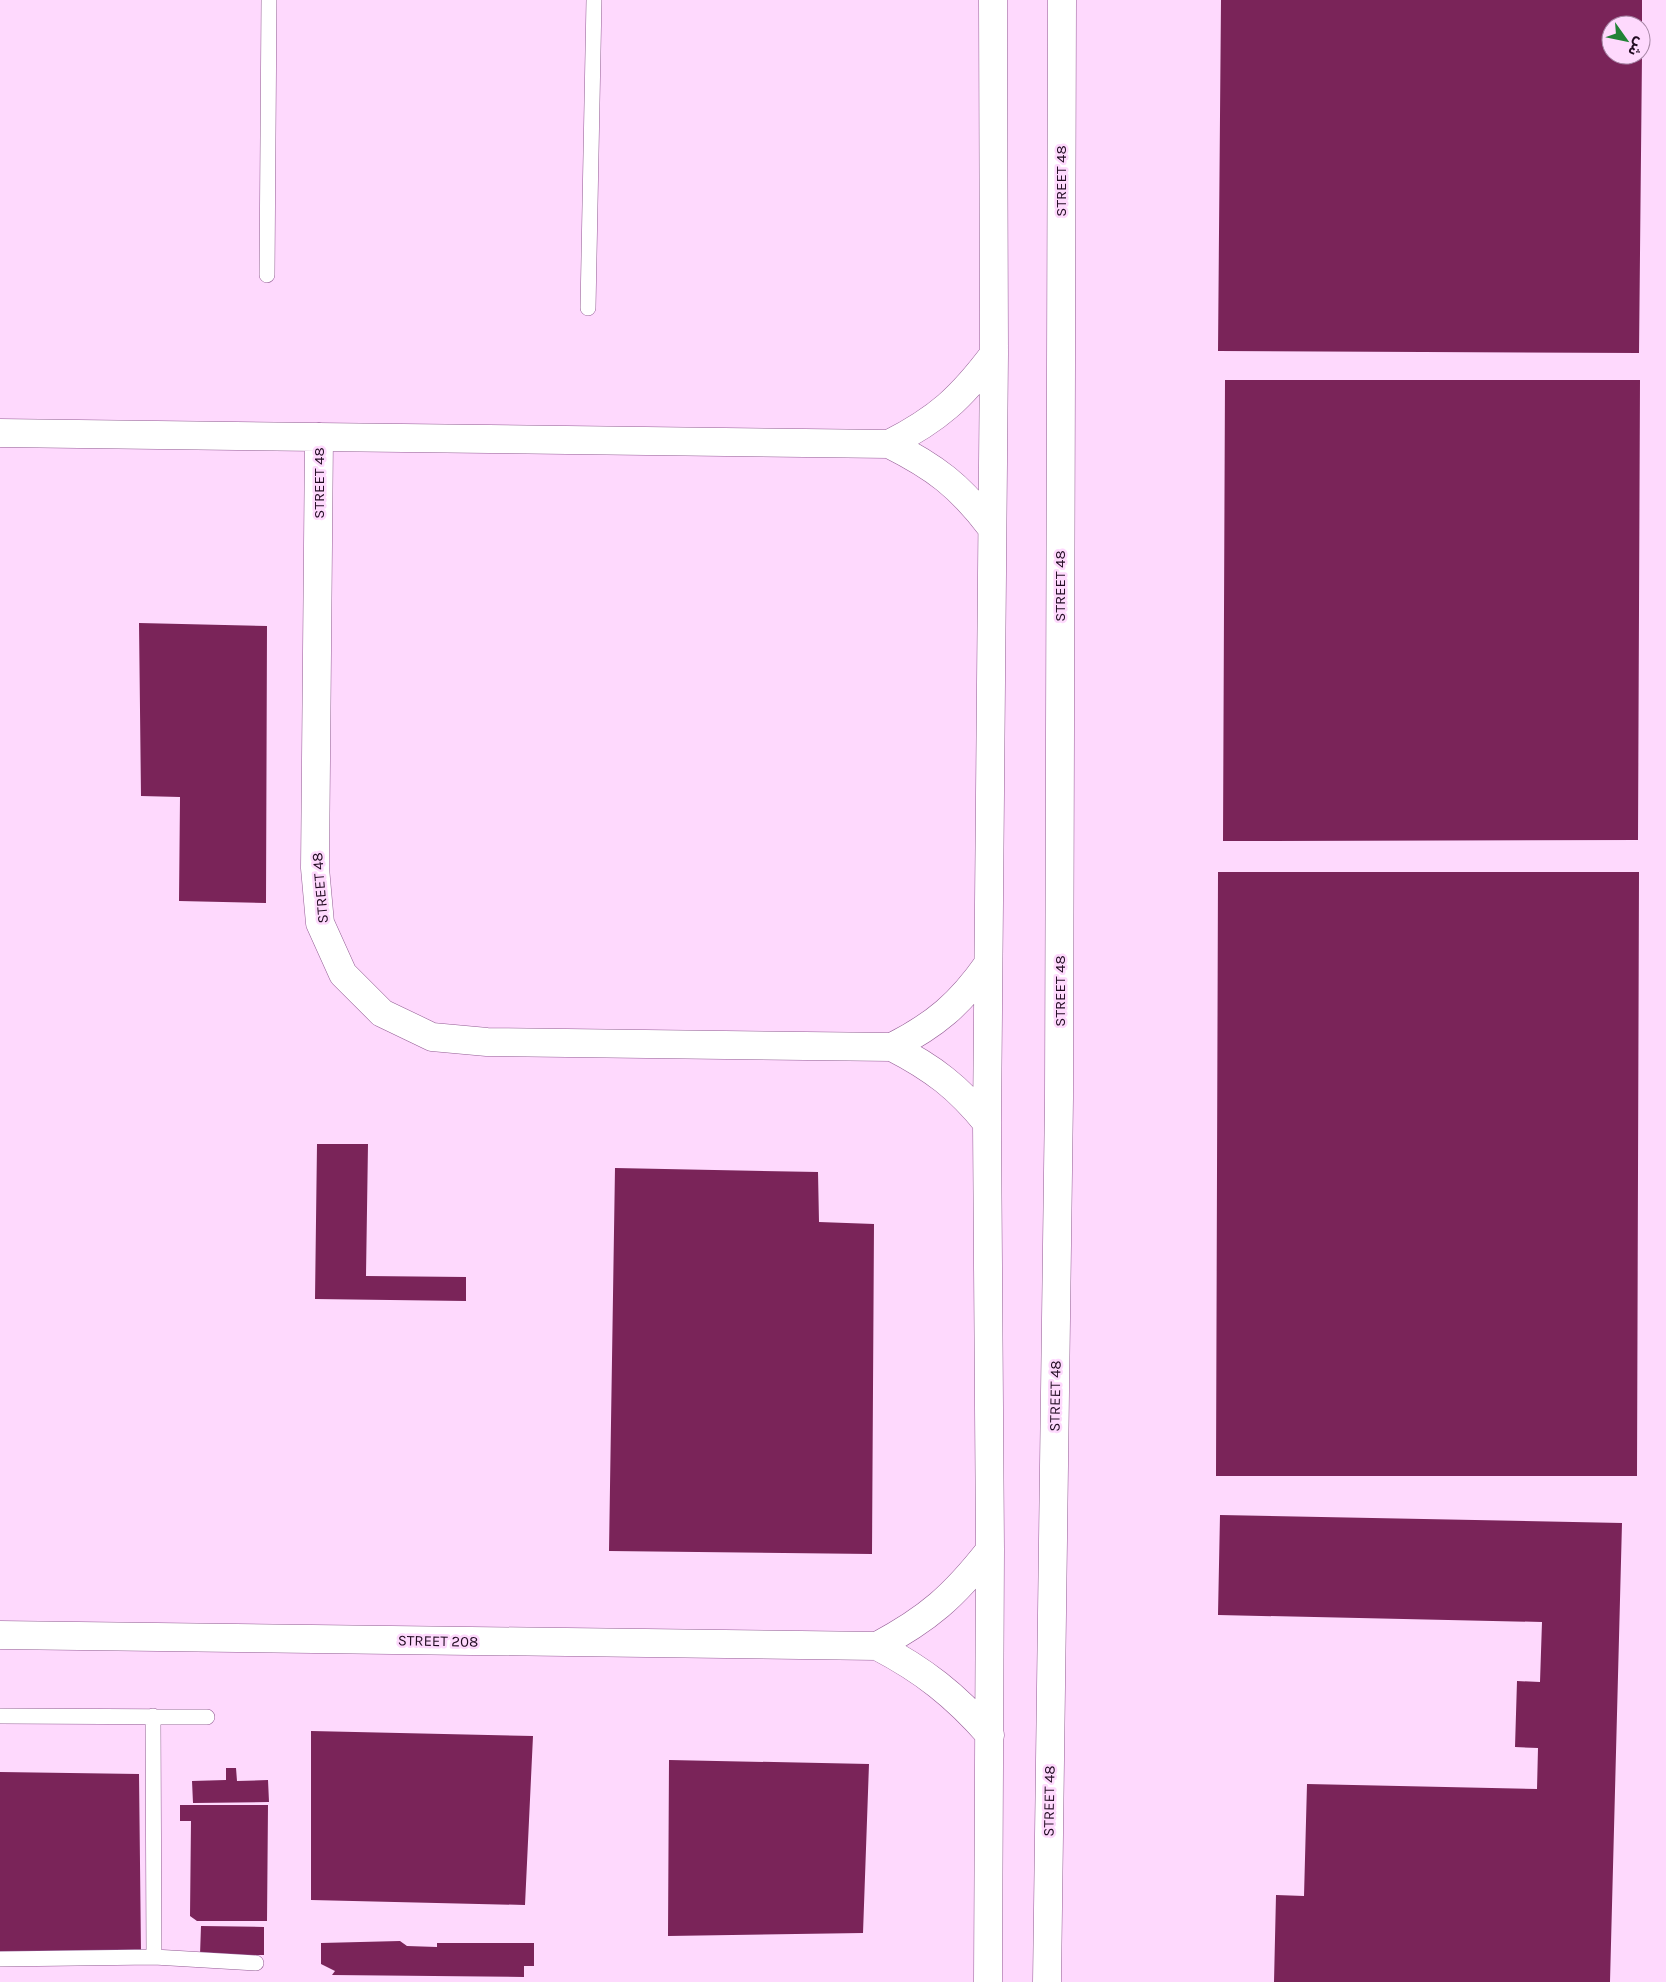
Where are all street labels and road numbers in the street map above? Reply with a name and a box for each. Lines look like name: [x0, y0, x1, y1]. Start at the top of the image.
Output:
street label: STREET 48: [1052, 145, 1070, 217]
street label: STREET 48: [310, 447, 328, 519]
street label: STREET 48: [1051, 550, 1069, 622]
street label: STREET 48: [308, 852, 332, 924]
street label: STREET 48: [1051, 955, 1069, 1027]
street label: STREET 48: [1045, 1360, 1065, 1432]
street label: STREET 208: [398, 1631, 478, 1651]
street label: STREET 48: [1039, 1765, 1059, 1837]

